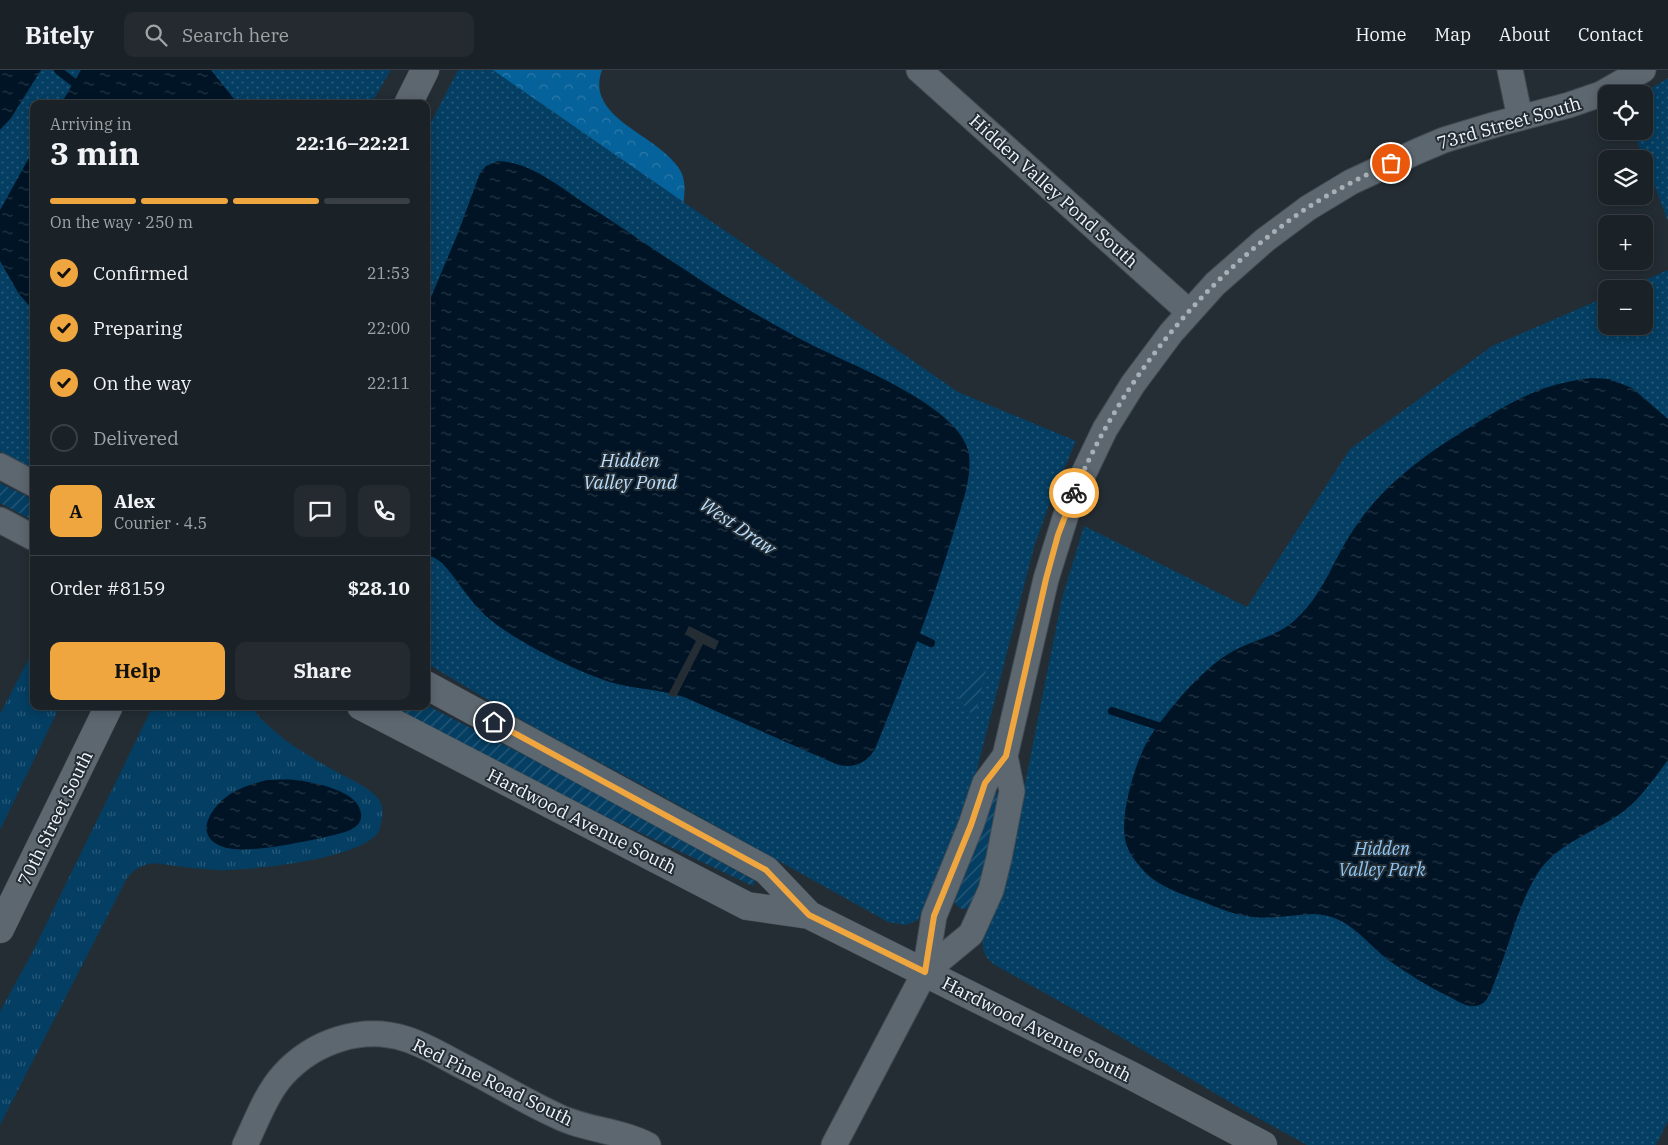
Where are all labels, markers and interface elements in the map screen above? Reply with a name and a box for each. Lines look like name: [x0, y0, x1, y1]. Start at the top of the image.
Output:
search box: [124, 12, 474, 57]
text: Bitely: [25, 19, 94, 51]
icon: search: [142, 21, 170, 49]
text: Search here: [182, 23, 289, 47]
text: Home: [1355, 23, 1407, 46]
text: Map: [1435, 23, 1471, 46]
text: About: [1499, 23, 1550, 46]
text: Contact: [1578, 23, 1643, 46]
map controls: [1598, 85, 1653, 335]
button: locate: [1598, 85, 1653, 140]
street label: 73rd Street South: [1434, 91, 1584, 155]
street label: Hidden Valley Pond South: [965, 109, 1143, 273]
text: Arriving in: [50, 114, 132, 134]
text: 22:16–22:21: [296, 131, 410, 155]
text: 3 min: [50, 132, 140, 174]
pin: [1370, 142, 1412, 184]
icon: bag: [1377, 149, 1405, 177]
button: layers: [1598, 150, 1653, 205]
text: On the way · 250 m: [50, 212, 193, 232]
button: +: [1598, 215, 1653, 270]
icon: check: [50, 259, 78, 287]
text: Confirmed: [93, 261, 188, 285]
text: 21:53: [367, 263, 410, 283]
button: −: [1598, 280, 1653, 335]
icon: check: [50, 314, 78, 342]
text: Preparing: [93, 316, 182, 340]
text: 22:00: [367, 318, 410, 338]
icon: check: [50, 369, 78, 397]
text: On the way: [93, 371, 191, 395]
text: 22:11: [367, 373, 410, 393]
text: Delivered: [93, 426, 179, 450]
water label: Hidden Valley Pond: [583, 448, 678, 494]
courier: [1049, 468, 1099, 518]
icon: bike: [1060, 479, 1088, 507]
button: chat: [294, 485, 346, 537]
button: phone: [358, 485, 410, 537]
text: Alex: [114, 489, 155, 513]
water label: West Draw: [696, 492, 782, 561]
text: A: [69, 499, 83, 523]
text: Courier · 4.5: [114, 513, 207, 533]
text: Order #8159: [50, 576, 165, 600]
text: $28.10: [348, 576, 410, 600]
button: Help: [50, 642, 225, 700]
button: Share: [235, 642, 410, 700]
pin: [473, 701, 515, 743]
icon: home: [480, 708, 508, 736]
street label: 70th Street South: [12, 747, 98, 889]
street label: Hardwood Avenue South: [483, 763, 681, 879]
park label: Hidden Valley Park: [1338, 837, 1426, 881]
street label: Hardwood Avenue South: [938, 971, 1136, 1087]
street label: Red Pine Road South: [409, 1033, 577, 1131]

